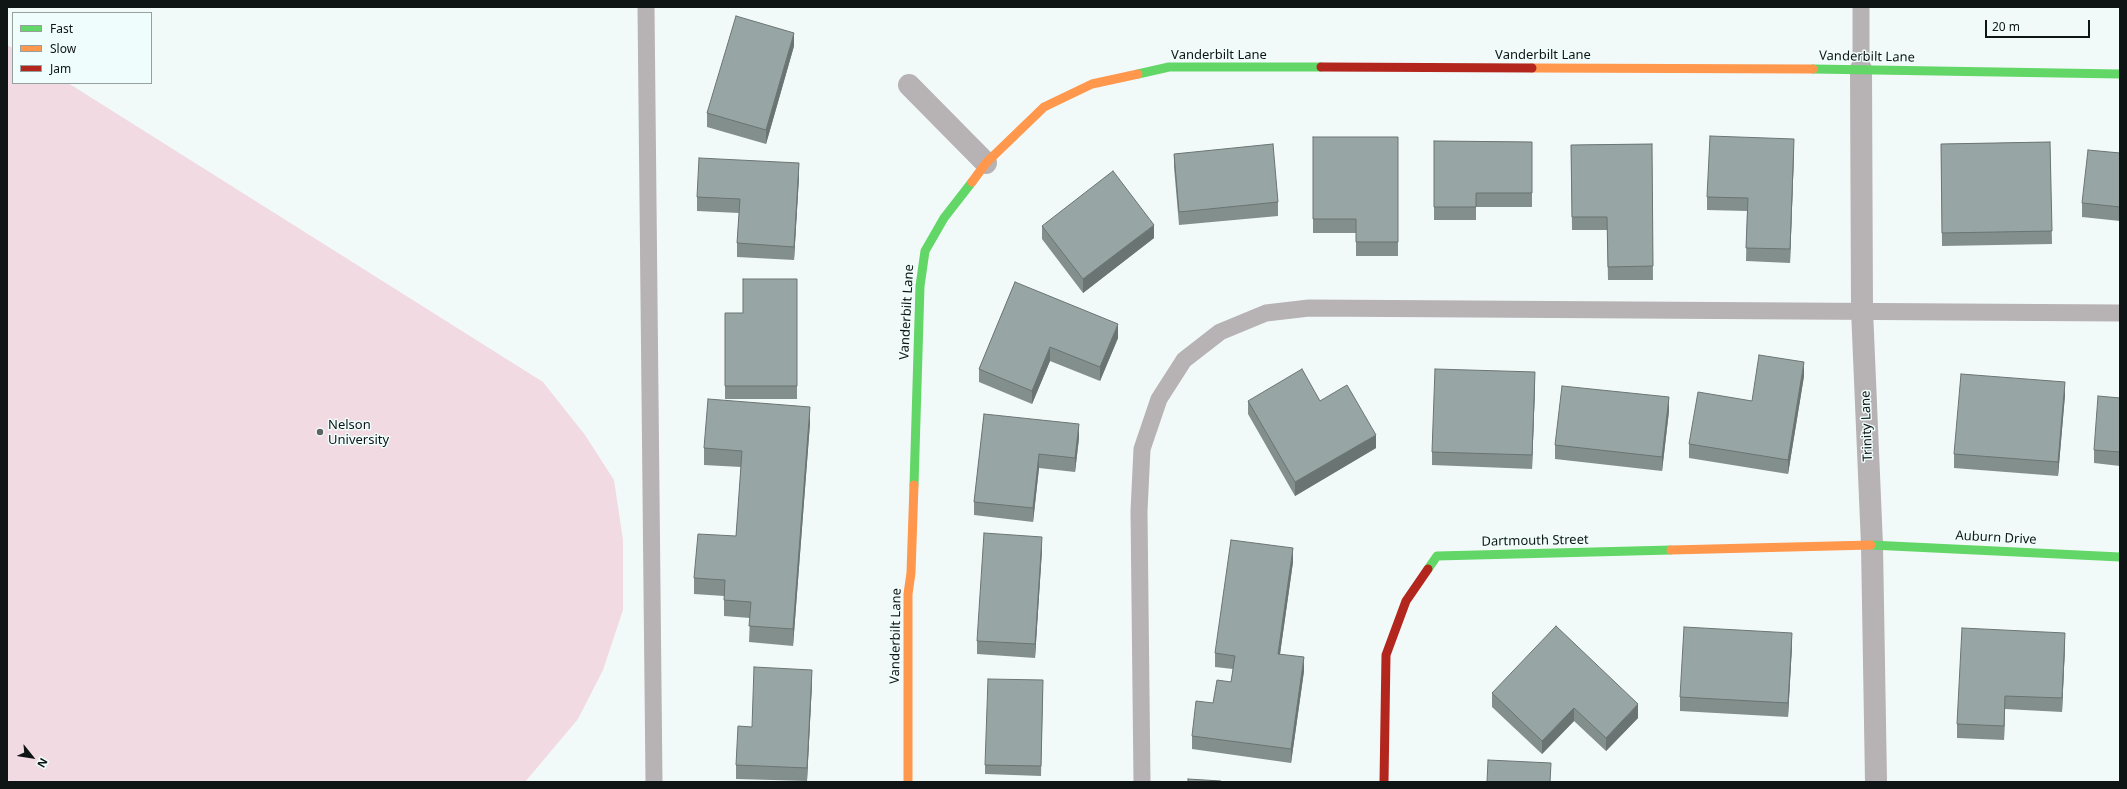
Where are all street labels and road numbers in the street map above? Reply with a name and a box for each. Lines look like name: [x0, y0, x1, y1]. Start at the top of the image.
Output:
street label: Vanderbilt Lane: [1171, 47, 1267, 63]
street label: Vanderbilt Lane: [1495, 47, 1591, 63]
street label: Vanderbilt Lane: [1819, 48, 1915, 66]
street label: Vanderbilt Lane: [897, 264, 917, 360]
street label: Trinity Lane: [1858, 390, 1876, 462]
street label: Auburn Drive: [1955, 528, 2037, 548]
street label: Dartmouth Street: [1481, 532, 1589, 550]
street label: Vanderbilt Lane: [887, 588, 905, 684]

